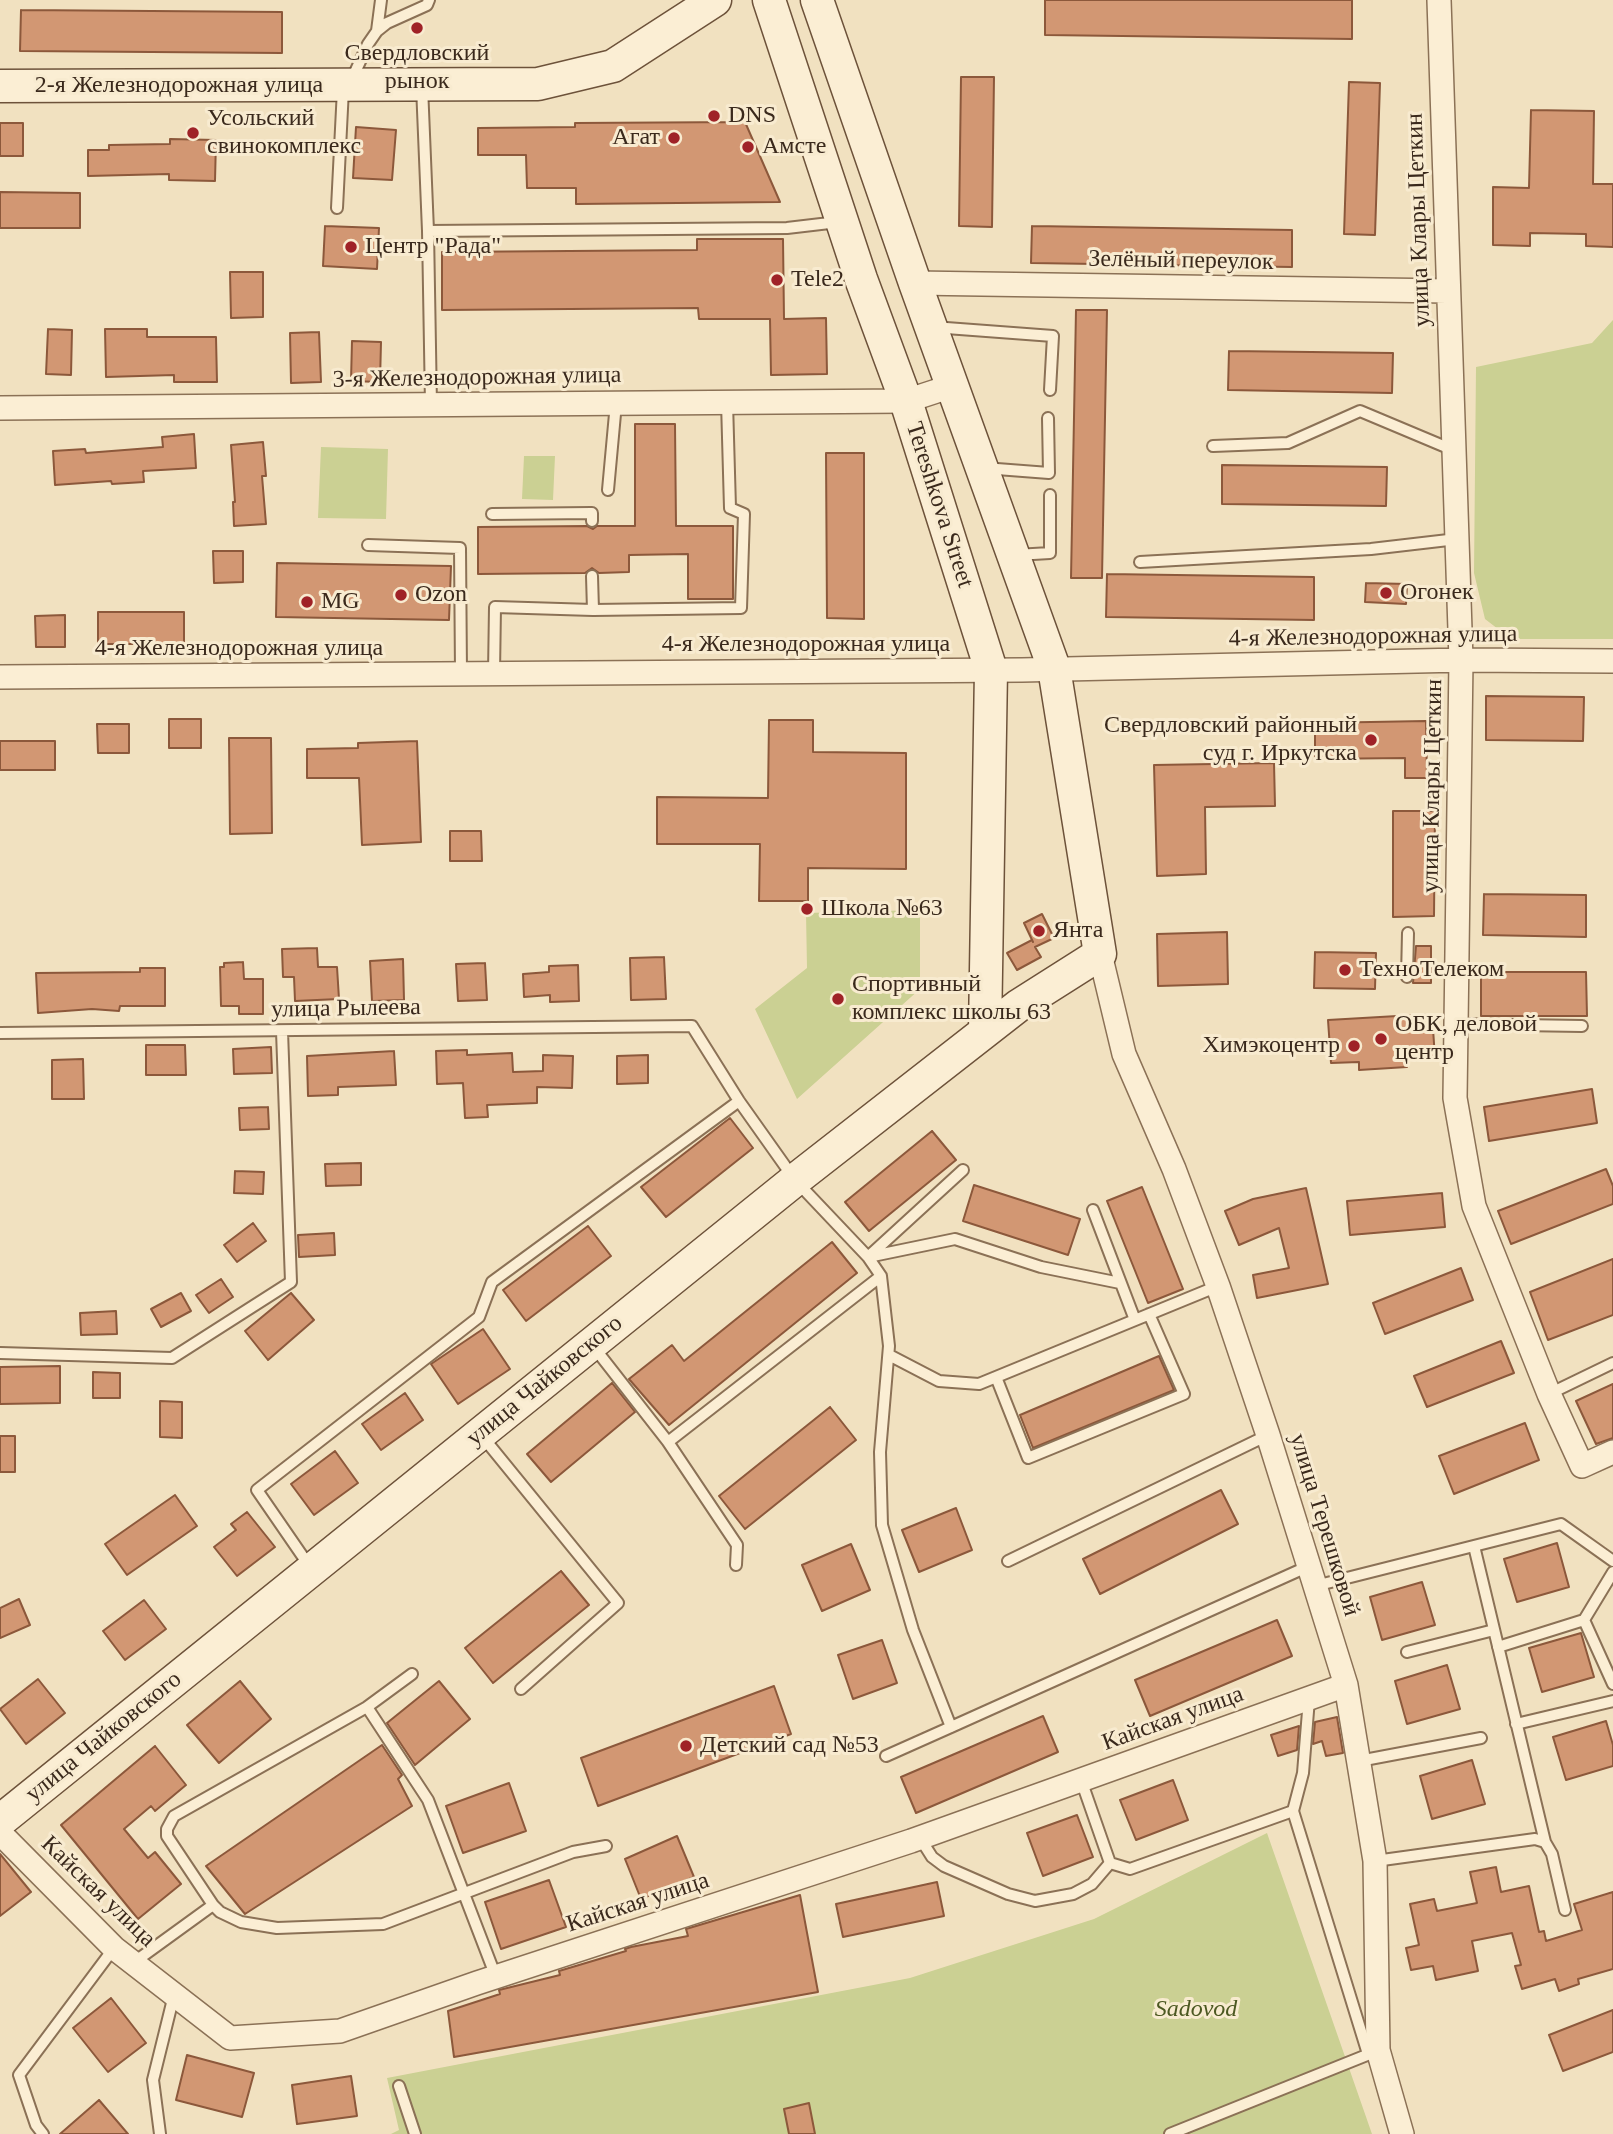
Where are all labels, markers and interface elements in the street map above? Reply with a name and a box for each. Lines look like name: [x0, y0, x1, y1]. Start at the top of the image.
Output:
marker: Свердловский рынок: [409, 20, 425, 36]
place label: Свердловский рынок: [345, 40, 489, 96]
street label: 2-я Железнодорожная улица: [35, 72, 323, 100]
place label: DNS: [728, 102, 776, 130]
place label: Усольский свинокомплекс: [207, 105, 361, 161]
marker: DNS: [706, 108, 722, 124]
street label: улица Клары Цеткин: [1401, 113, 1437, 327]
place label: Агат: [612, 124, 660, 152]
marker: Усольский свинокомплекс: [185, 125, 201, 141]
marker: Агат: [666, 130, 682, 146]
place label: Амсте: [762, 133, 826, 161]
marker: Амсте: [740, 139, 756, 155]
place label: Центр "Рада": [365, 233, 501, 261]
marker: Центр "Рада": [343, 239, 359, 255]
street label: Зелёный переулок: [1088, 245, 1274, 277]
place label: Tele2: [791, 266, 844, 294]
marker: Tele2: [769, 272, 785, 288]
street label: 3-я Железнодорожная улица: [333, 361, 621, 395]
street label: Tereshkova Street: [899, 419, 979, 591]
place label: Огонек: [1400, 579, 1474, 607]
place label: Ozon: [415, 581, 467, 609]
marker: Огонек: [1378, 585, 1394, 601]
marker: Ozon: [393, 587, 409, 603]
place label: MG: [321, 588, 360, 616]
marker: MG: [299, 594, 315, 610]
street label: 4-я Железнодорожная улица: [1229, 620, 1517, 654]
street label: 4-я Железнодорожная улица: [662, 631, 950, 659]
street label: 4-я Железнодорожная улица: [95, 635, 383, 663]
street label: улица Клары Цеткин: [1417, 679, 1449, 893]
place label: Свердловский районный суд г. Иркутска: [1104, 712, 1357, 768]
marker: Свердловский районный суд г. Иркутска: [1363, 732, 1379, 748]
place label: Школа №63: [821, 895, 943, 923]
marker: Школа №63: [799, 901, 815, 917]
place label: Янта: [1053, 917, 1103, 945]
marker: Янта: [1031, 923, 1047, 939]
place label: ТехноТелеком: [1359, 956, 1504, 984]
marker: ТехноТелеком: [1337, 962, 1353, 978]
place label: Спортивный комплекс школы 63: [852, 971, 1051, 1027]
marker: Спортивный комплекс школы 63: [830, 991, 846, 1007]
street label: улица Рылеева: [271, 993, 421, 1025]
place label: ОБК, деловой центр: [1395, 1011, 1537, 1067]
marker: ОБК, деловой центр: [1373, 1031, 1389, 1047]
place label: Химэкоцентр: [1202, 1032, 1340, 1060]
marker: Химэкоцентр: [1346, 1038, 1362, 1054]
street label: улица Чайковского: [461, 1309, 629, 1453]
street label: улица Терешковой: [1283, 1430, 1365, 1620]
street label: улица Чайковского: [20, 1665, 188, 1809]
street label: Кайская улица: [1098, 1680, 1248, 1758]
place label: Детский сад №53: [700, 1732, 879, 1760]
marker: Детский сад №53: [678, 1738, 694, 1754]
street label: Кайская улица: [35, 1830, 161, 1954]
street label: Кайская улица: [563, 1866, 713, 1940]
park label: Sadovod: [1155, 1996, 1237, 2024]

